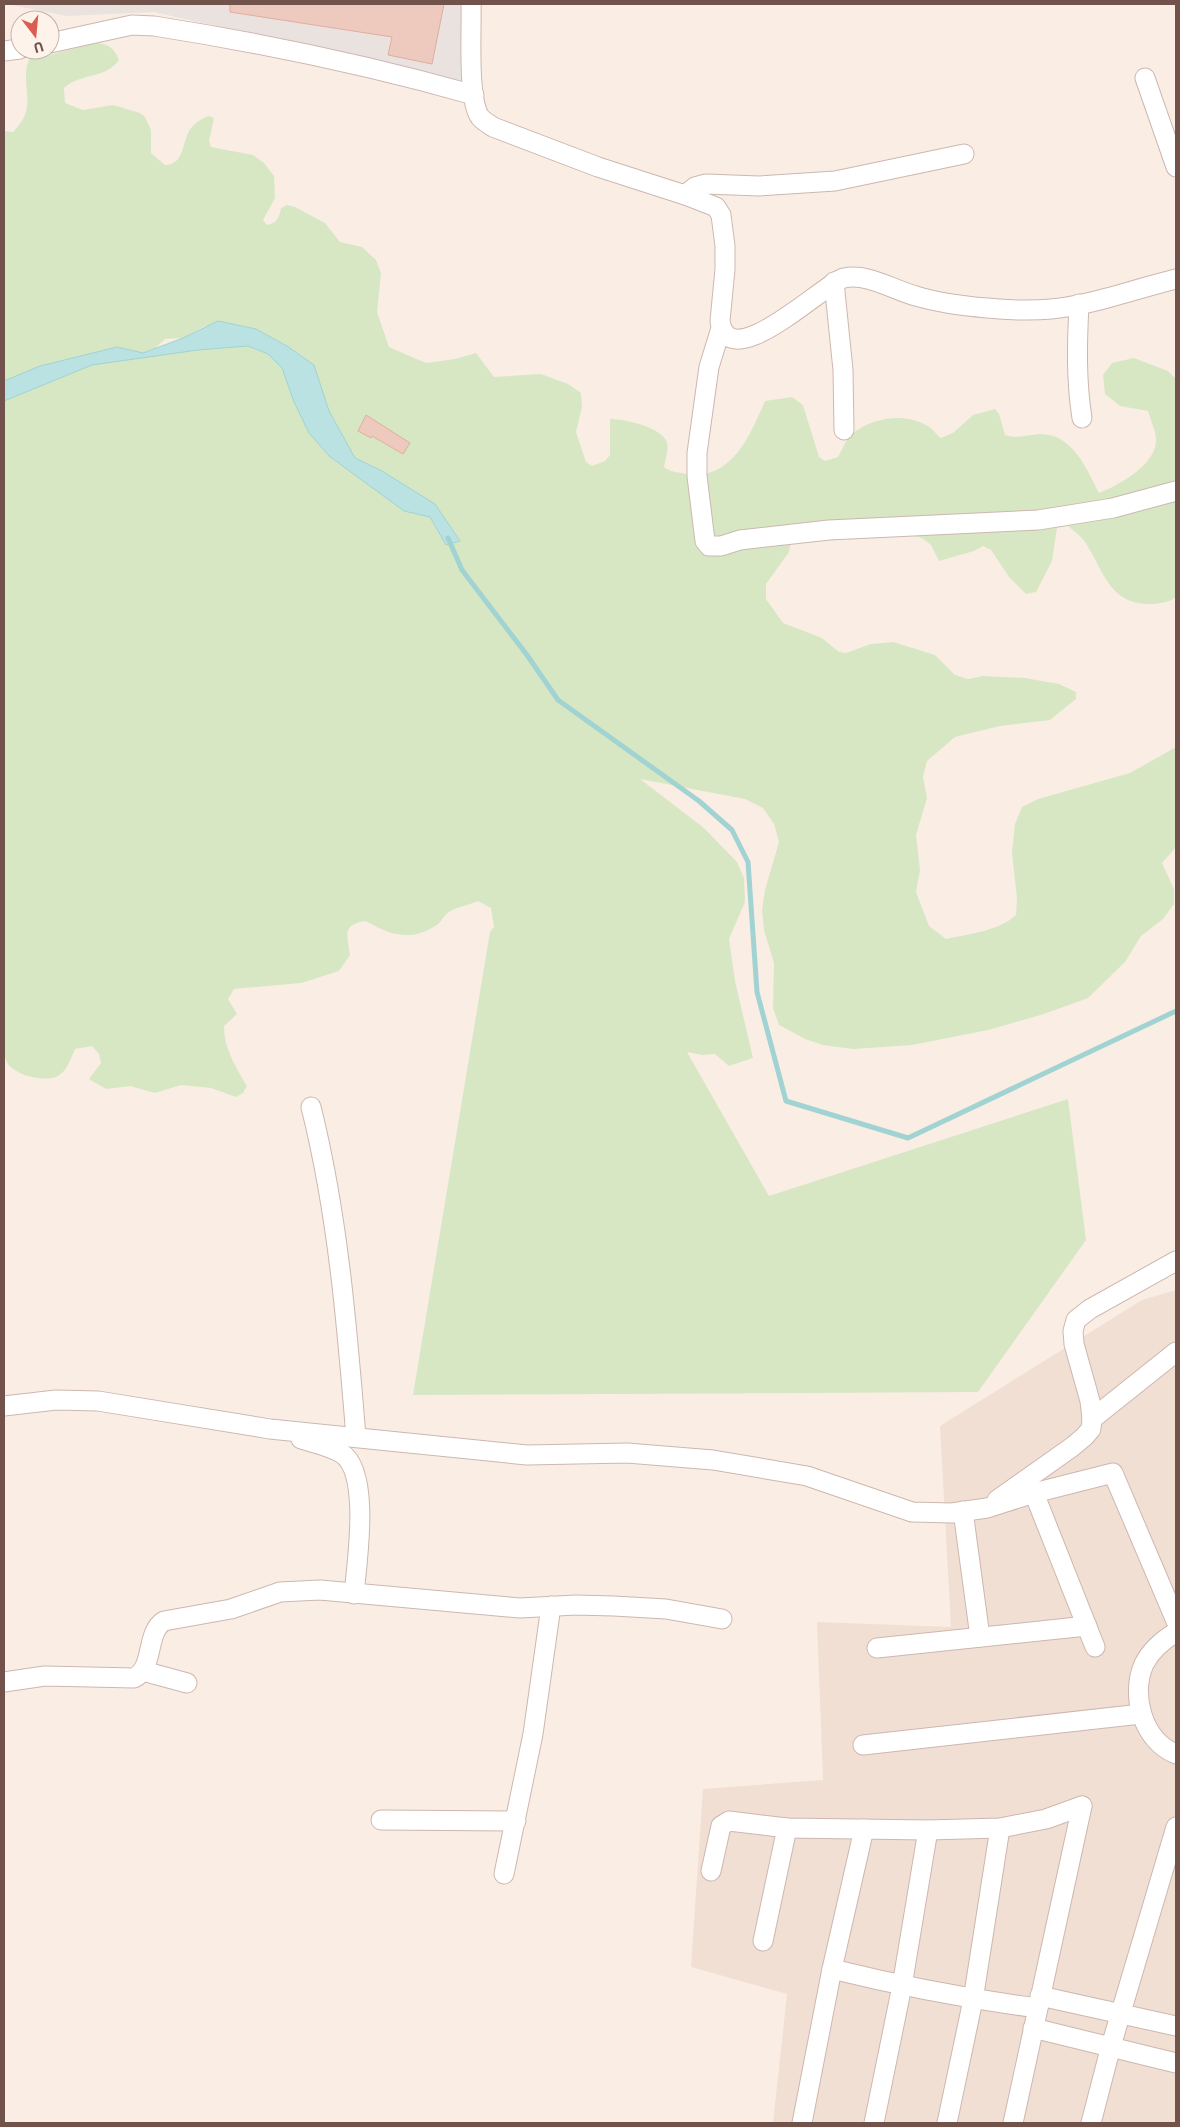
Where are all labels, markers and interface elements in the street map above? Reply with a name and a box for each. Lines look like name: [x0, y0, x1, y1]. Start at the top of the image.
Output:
north arrow: [10, 10, 60, 60]
text: U: [31, 38, 46, 57]

